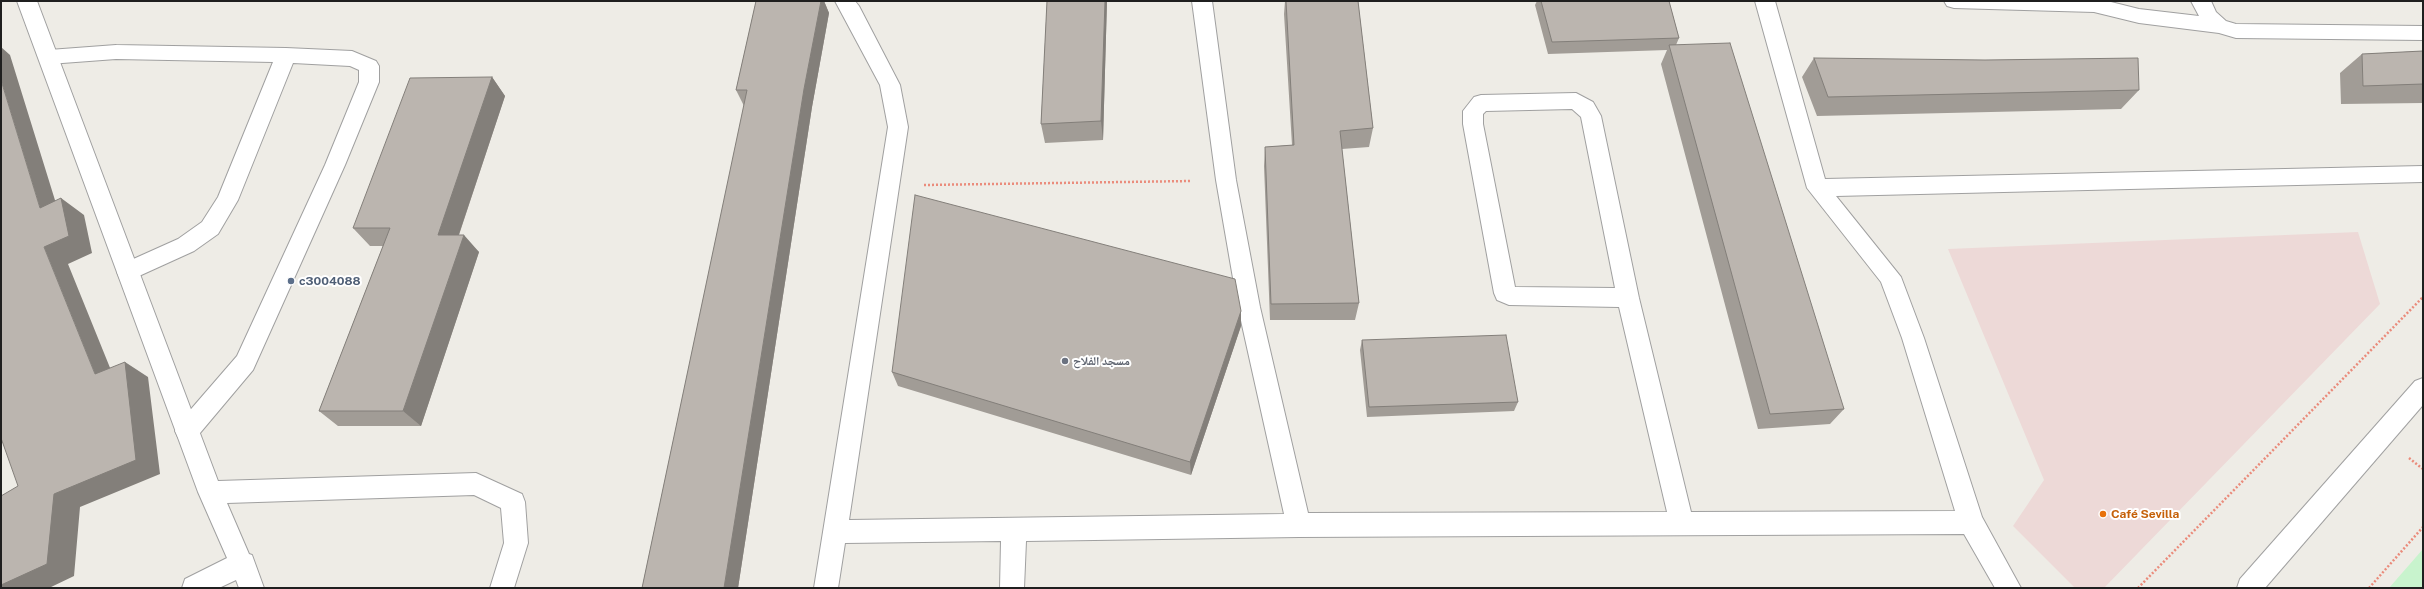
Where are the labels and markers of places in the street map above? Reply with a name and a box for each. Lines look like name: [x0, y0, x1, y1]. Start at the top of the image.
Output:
place label: c3004088: [299, 274, 361, 288]
marker: c3004088: [286, 276, 296, 286]
place label: مسجد الفلاح: [1073, 354, 1130, 368]
marker: مسجد الفلاح: [1060, 356, 1070, 366]
place label: Café Sevilla: [2111, 507, 2179, 521]
marker: Café Sevilla: [2098, 509, 2108, 519]

